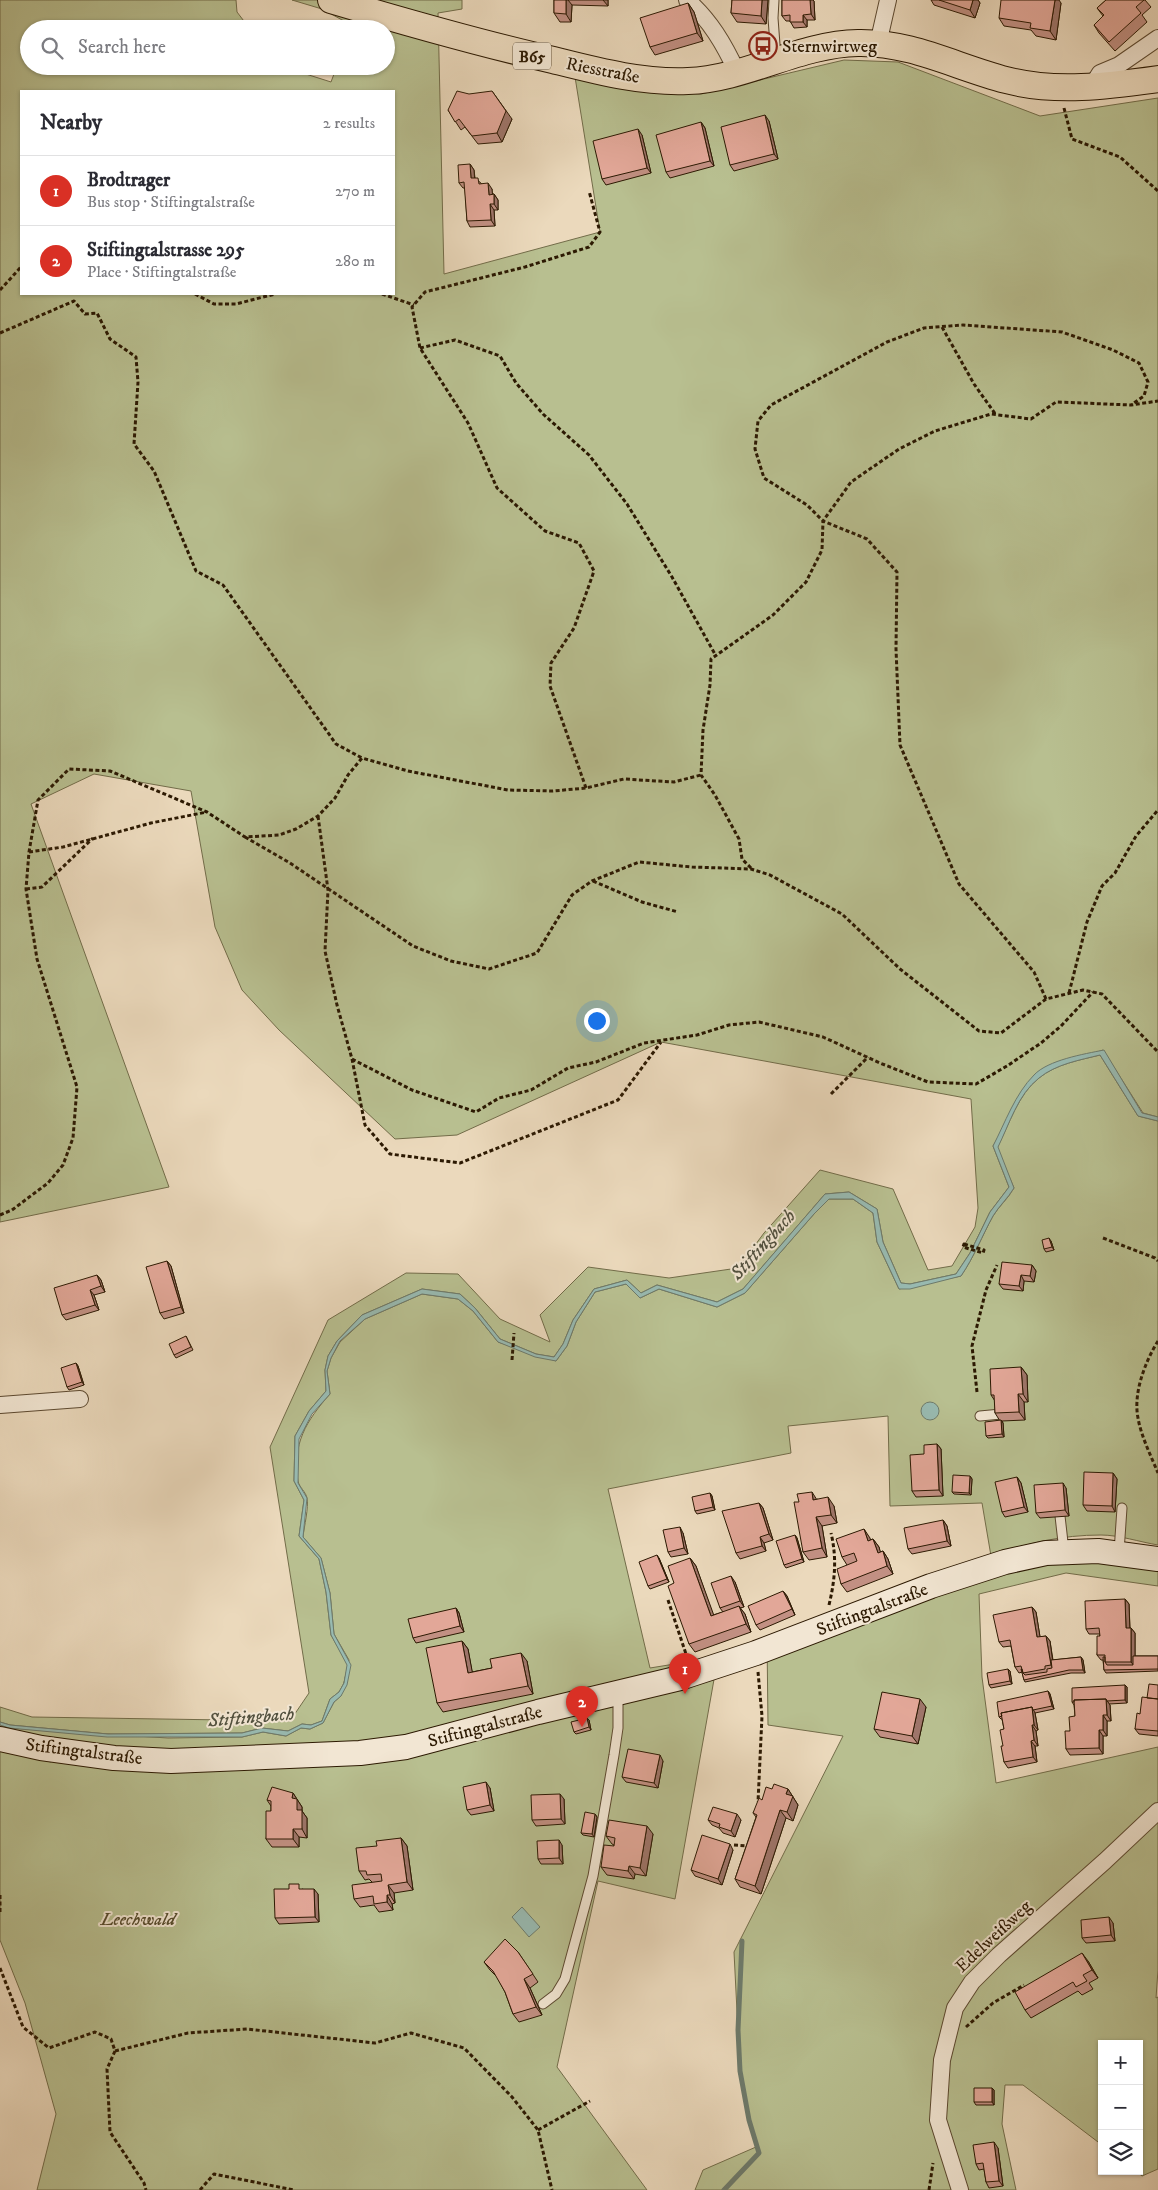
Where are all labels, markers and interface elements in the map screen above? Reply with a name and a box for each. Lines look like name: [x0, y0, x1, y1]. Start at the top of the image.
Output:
search box: [20, 20, 395, 75]
bus stop icon: Sternwirtweg: [748, 31, 778, 61]
icon: search: [38, 34, 66, 62]
text: Search here: [78, 36, 166, 59]
place label: Sternwirtweg: [782, 36, 877, 58]
road number: B65: [513, 42, 551, 70]
street label: Riesstraße: [564, 53, 641, 89]
text: Nearby: [40, 110, 102, 136]
text: 2 results: [323, 113, 375, 133]
text: Brodtrager: [87, 169, 170, 192]
text: 1: [53, 181, 59, 201]
text: 270 m: [335, 181, 375, 201]
text: Bus stop · Stiftingtalstraße: [87, 192, 255, 212]
text: Stiftingtalstrasse 295: [87, 239, 244, 262]
text: 2: [52, 251, 60, 271]
text: 280 m: [335, 251, 375, 271]
text: Place · Stiftingtalstraße: [87, 262, 236, 282]
your location: [584, 1008, 610, 1034]
water label: Stiftingbach: [725, 1205, 801, 1286]
street label: Stiftingtalstraße: [814, 1579, 931, 1641]
pin: 1: [669, 1653, 701, 1694]
pin: 2: [566, 1686, 598, 1727]
street label: Stiftingtalstraße: [426, 1701, 545, 1753]
water label: Stiftingbach: [206, 1702, 296, 1733]
street label: Stiftingtalstraße: [24, 1734, 143, 1770]
street label: Edelweißweg: [951, 1896, 1037, 1978]
park label: Leechwald: [100, 1909, 178, 1931]
map controls: [1098, 2040, 1143, 2175]
button: +: [1098, 2040, 1143, 2085]
button: −: [1098, 2085, 1143, 2130]
button: layers: [1098, 2130, 1143, 2175]

